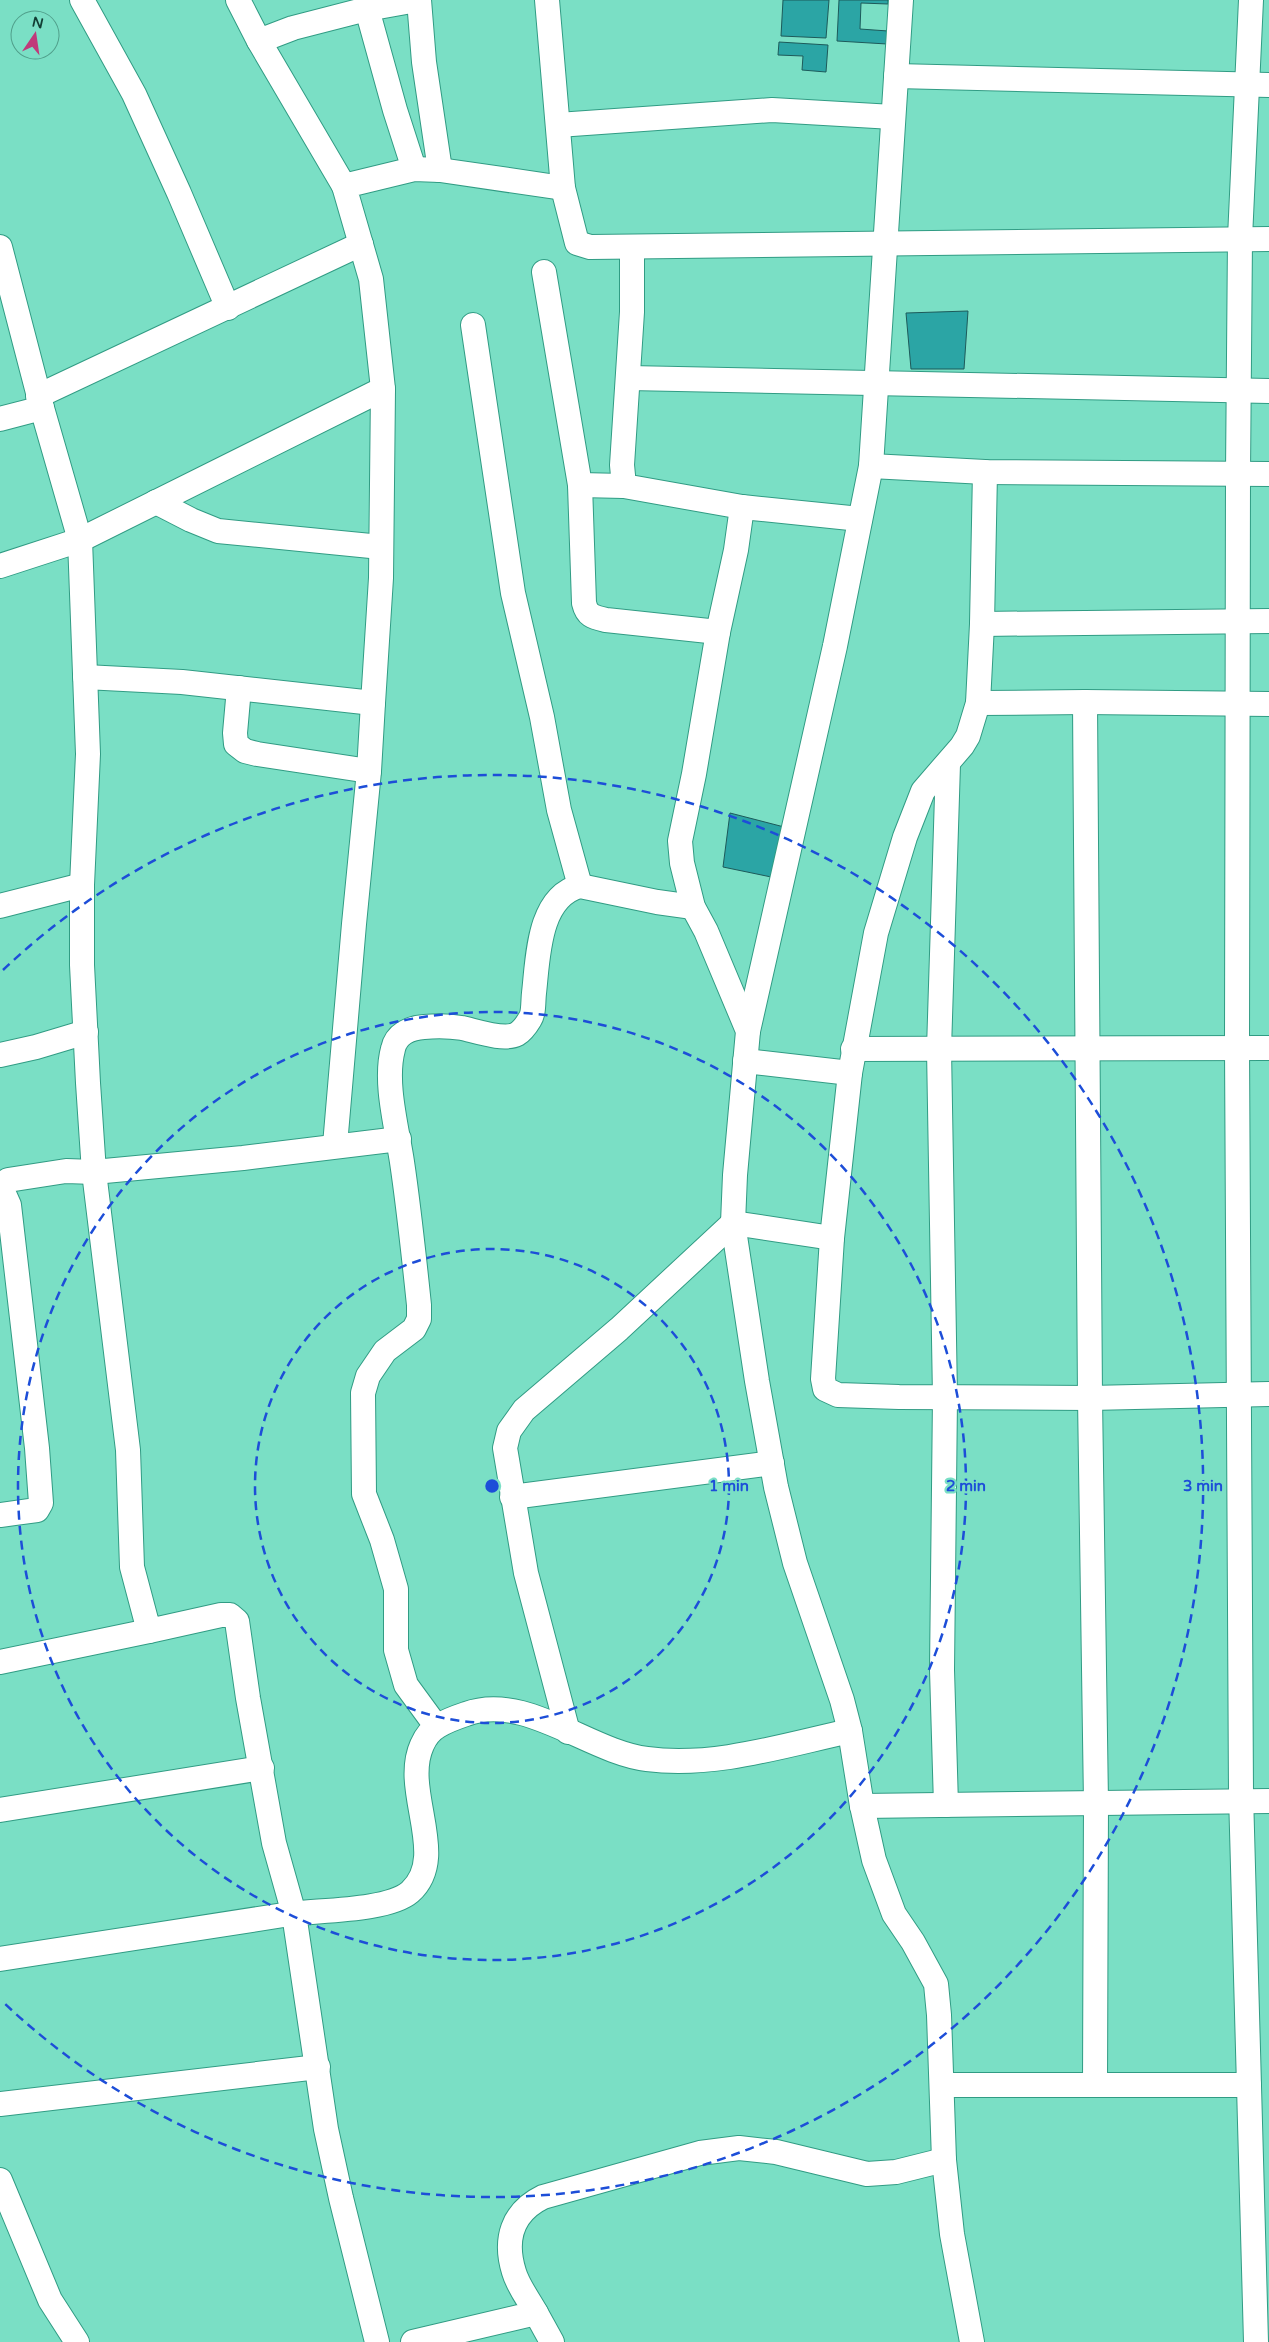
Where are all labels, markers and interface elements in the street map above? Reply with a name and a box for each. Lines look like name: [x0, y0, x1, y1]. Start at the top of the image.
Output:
north arrow: [10, 10, 60, 60]
text: N: [30, 13, 45, 32]
centre of rings: [483, 1477, 501, 1495]
text: 1 min: [709, 1477, 749, 1495]
text: 2 min: [946, 1477, 986, 1495]
text: 3 min: [1183, 1477, 1223, 1495]

